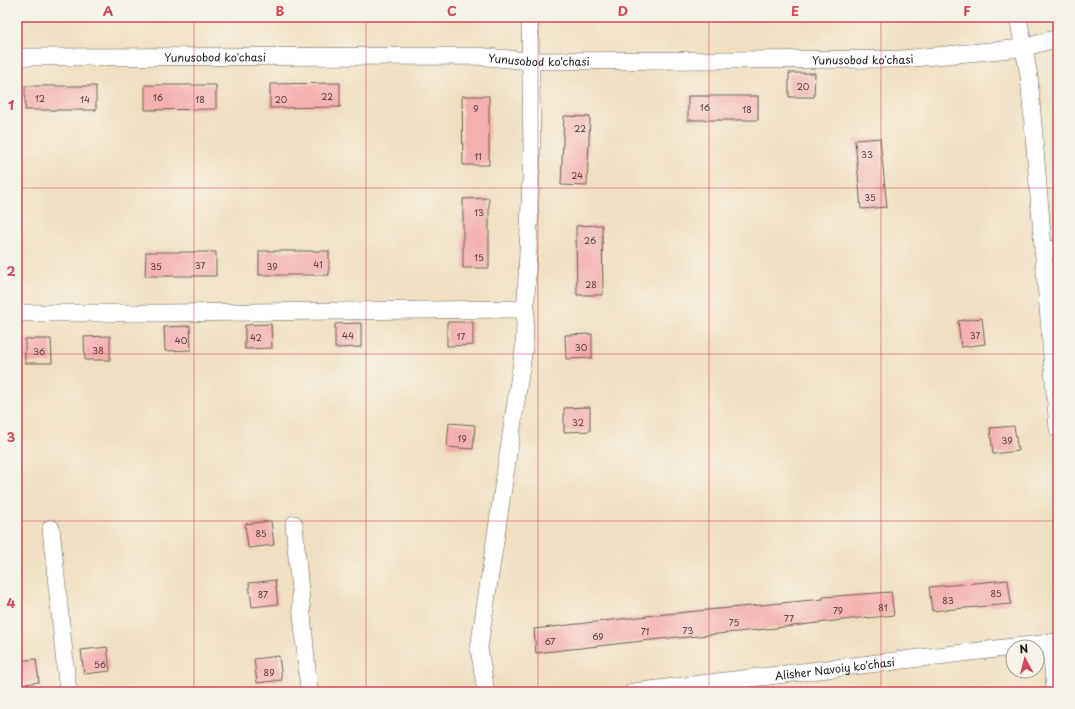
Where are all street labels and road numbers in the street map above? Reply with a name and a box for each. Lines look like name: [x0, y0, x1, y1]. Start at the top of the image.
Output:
street label: Yunusobod ko'chasi: [164, 48, 266, 65]
street label: Yunusobod ko'chasi: [487, 49, 590, 70]
street label: Yunusobod ko'chasi: [812, 49, 914, 68]
street label: Alisher Navoiy ko'chasi: [774, 653, 896, 684]

